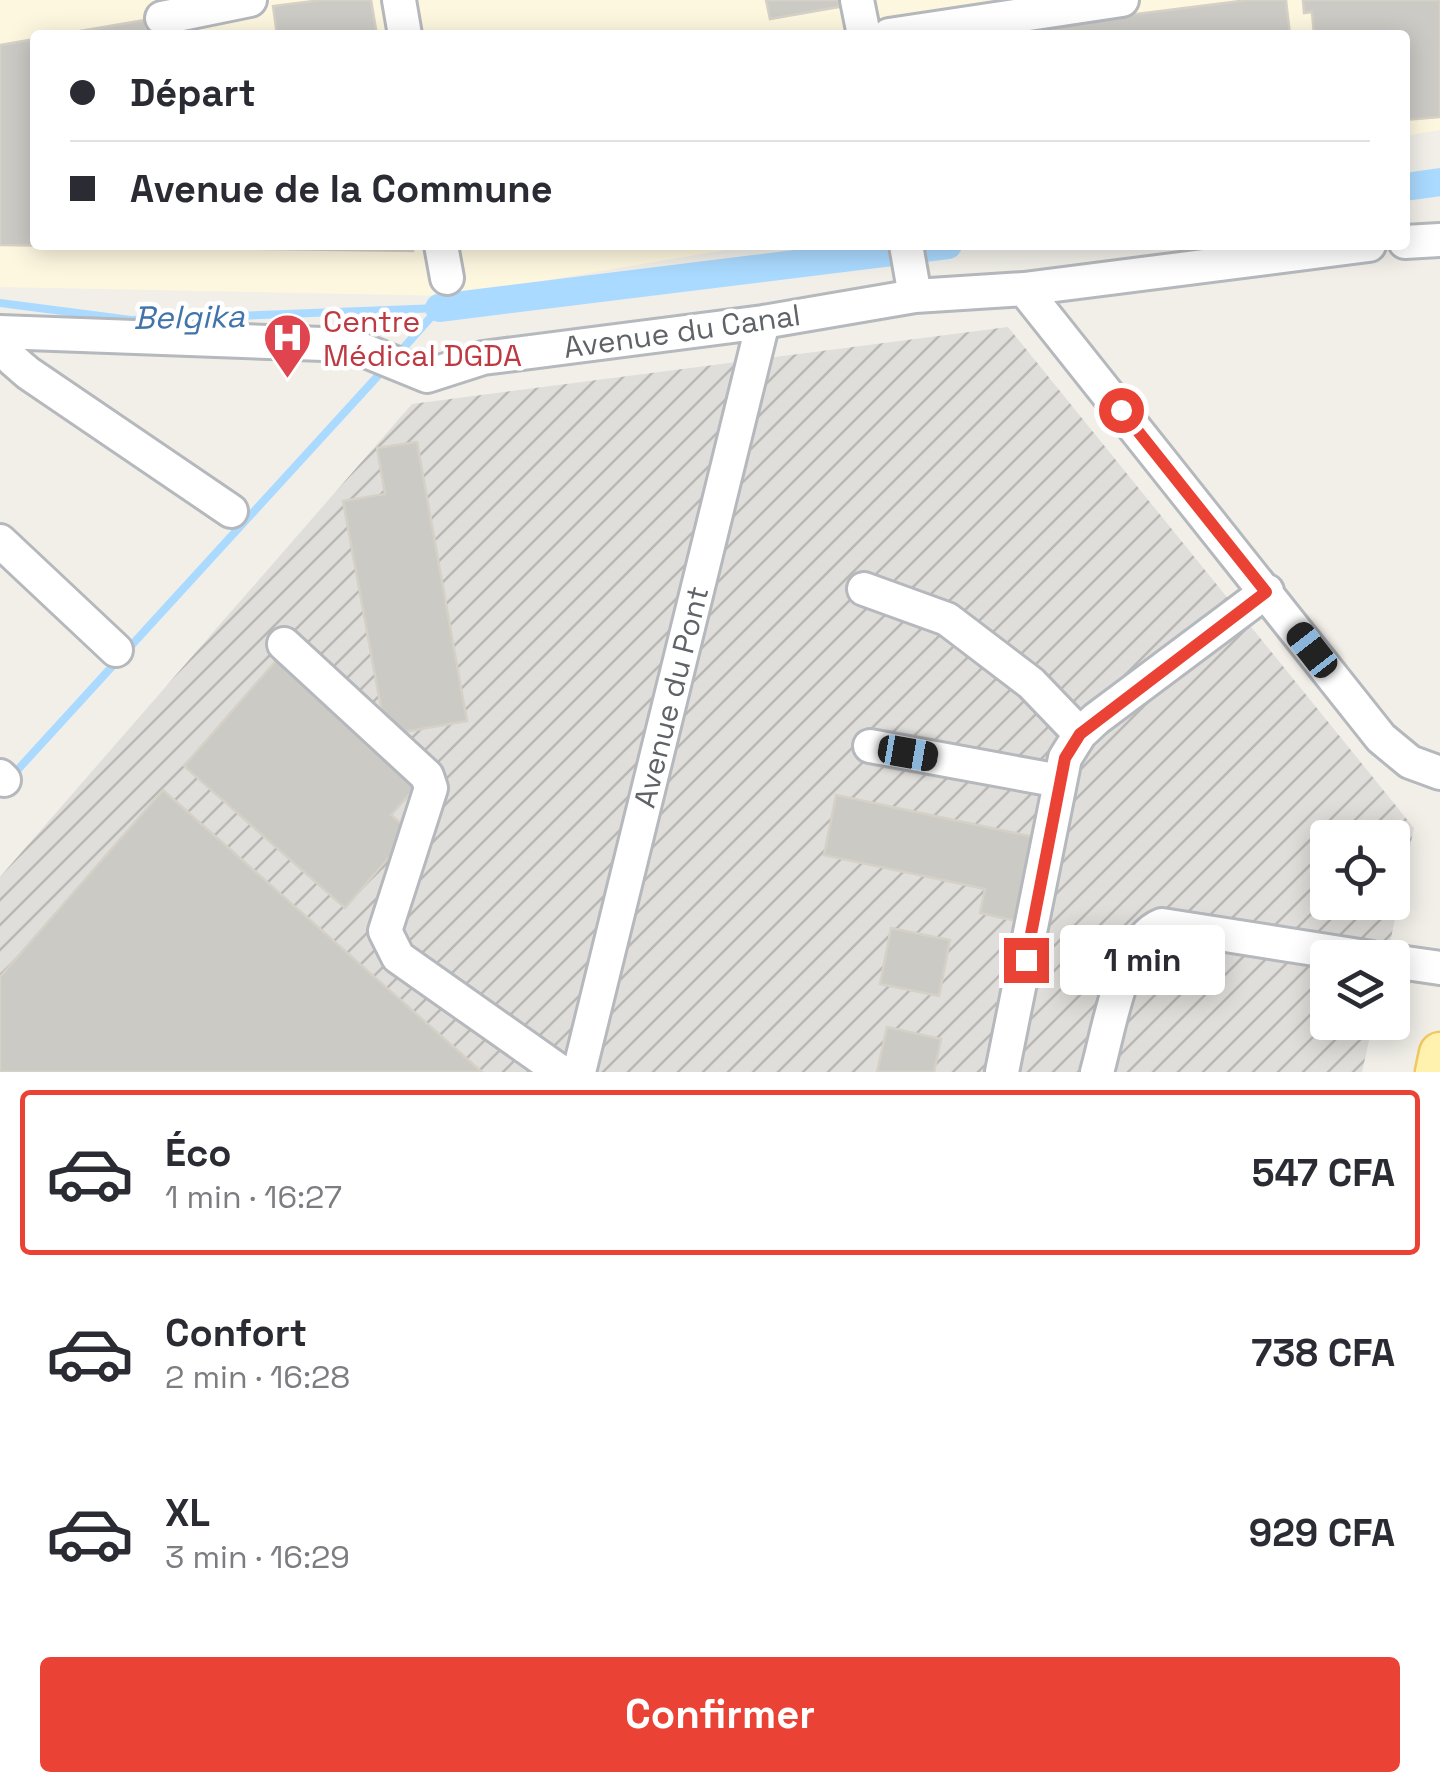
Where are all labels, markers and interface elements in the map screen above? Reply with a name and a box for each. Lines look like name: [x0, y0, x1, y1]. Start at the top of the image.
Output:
text: Départ: [130, 69, 256, 117]
text: Avenue de la Commune: [130, 165, 553, 213]
street label: Avenue du Canal: [561, 295, 803, 367]
water label: Belgika: [133, 296, 246, 338]
place label: Centre Médical DGDA: [323, 302, 522, 375]
hospital icon: Centre Médical DGDA: [262, 312, 314, 380]
route start: [1099, 388, 1144, 433]
street label: Avenue du Pont: [625, 582, 717, 812]
car: [1282, 617, 1342, 683]
car: [876, 733, 940, 773]
map controls: [1310, 820, 1410, 1040]
button: locate: [1310, 820, 1410, 920]
callout: 1 min: [1061, 925, 1226, 995]
route end: [1004, 938, 1049, 983]
text: 1 min: [1103, 940, 1182, 980]
button: layers: [1310, 940, 1410, 1040]
icon: car: [45, 1128, 135, 1218]
text: Éco: [165, 1129, 232, 1177]
text: 547 CFA: [1252, 1149, 1395, 1197]
text: 1 min · 16:27: [165, 1177, 342, 1217]
icon: car: [45, 1308, 135, 1398]
text: Confort: [165, 1309, 307, 1357]
text: 738 CFA: [1251, 1329, 1395, 1377]
text: 2 min · 16:28: [165, 1357, 350, 1397]
icon: car: [45, 1488, 135, 1578]
text: XL: [165, 1489, 210, 1537]
text: 929 CFA: [1249, 1509, 1395, 1557]
text: 3 min · 16:29: [165, 1537, 350, 1577]
button: Confirmer: [40, 1657, 1400, 1772]

